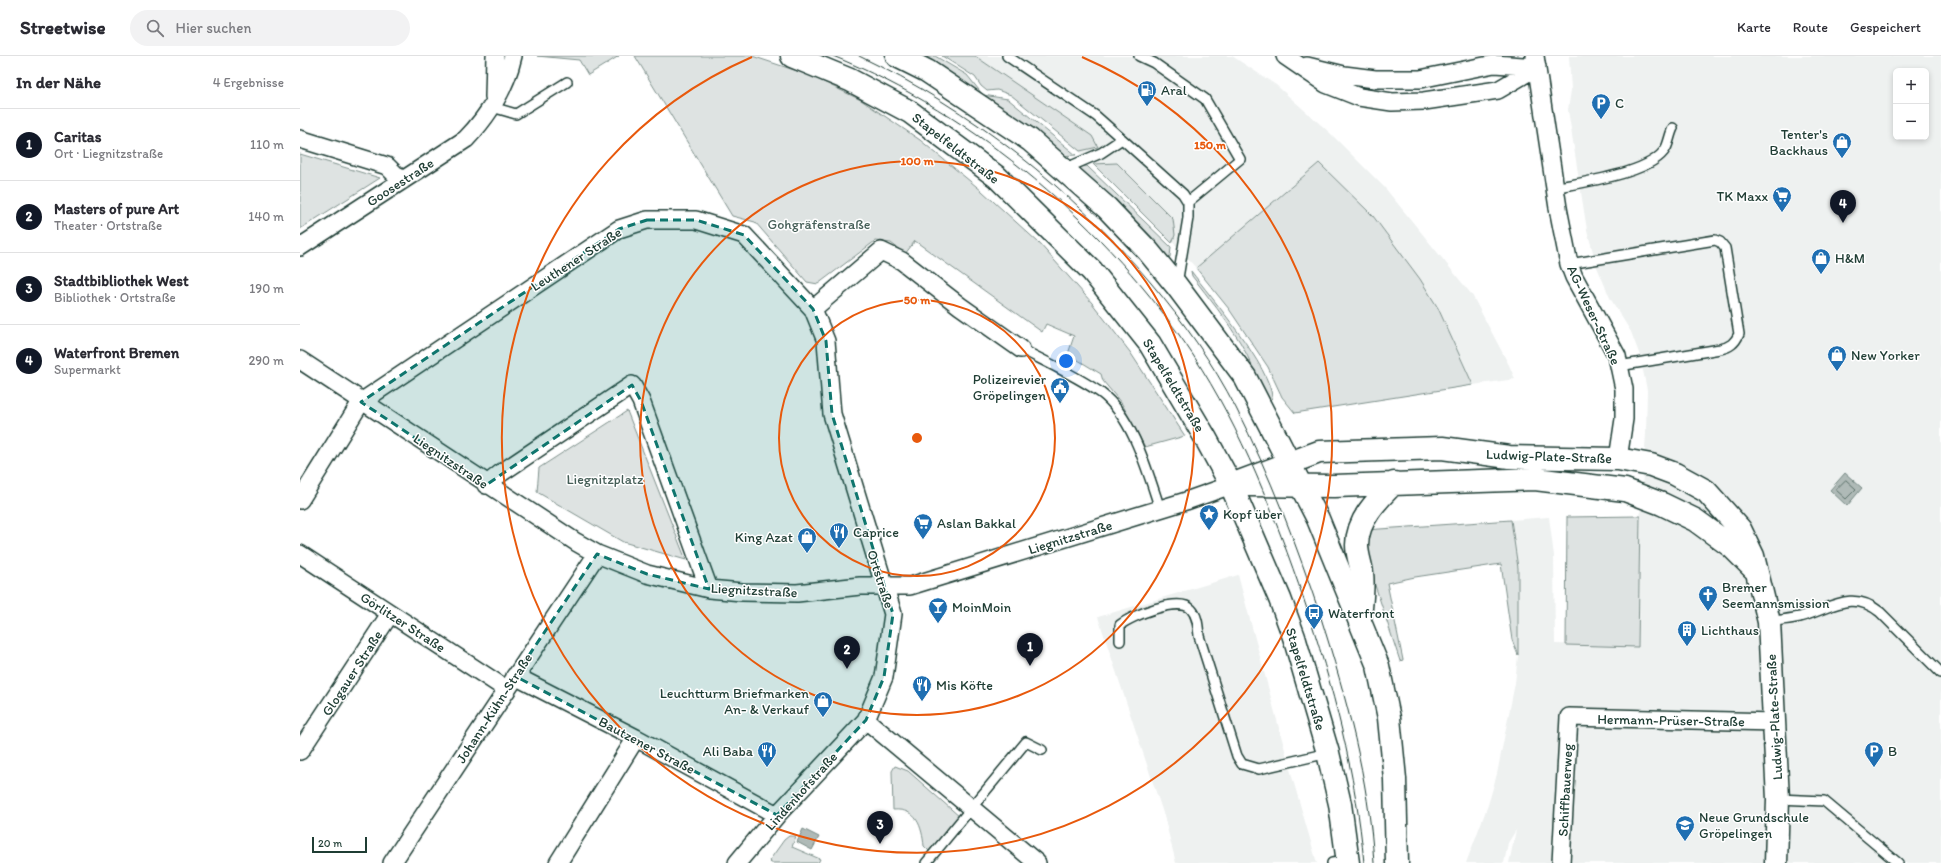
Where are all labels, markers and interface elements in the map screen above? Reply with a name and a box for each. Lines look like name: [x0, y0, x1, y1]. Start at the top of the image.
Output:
search box: [130, 10, 410, 46]
text: Streetwise: [20, 16, 106, 39]
icon: search: [144, 17, 166, 39]
text: Hier suchen: [176, 19, 251, 37]
text: Karte: [1737, 19, 1771, 36]
text: Route: [1793, 19, 1828, 36]
text: Gespeichert: [1850, 19, 1921, 36]
map controls: [1893, 68, 1929, 140]
button: +: [1893, 68, 1929, 104]
text: In der Nähe: [16, 72, 101, 92]
text: 4 Ergebnisse: [213, 75, 284, 90]
fuel station icon: Aral: [1136, 79, 1158, 107]
place label: Aral: [1161, 82, 1187, 99]
parking icon: C: [1590, 92, 1612, 120]
place label: C: [1615, 95, 1624, 112]
button: −: [1893, 104, 1929, 140]
street label: Stapelfeldtstraße: [909, 109, 1003, 188]
place label: Tenter's Backhaus: [1770, 126, 1828, 159]
text: Caritas: [54, 128, 101, 146]
shop icon: Tenter's Backhaus: [1831, 131, 1853, 159]
text: 1: [26, 137, 32, 152]
text: 110 m: [250, 137, 284, 152]
text: 150 m: [1194, 138, 1227, 152]
text: Ort · Liegnitzstraße: [54, 146, 163, 161]
street label: Goosestraße: [364, 154, 437, 210]
text: 100 m: [900, 154, 934, 168]
supermarket icon: TK Maxx: [1771, 185, 1793, 213]
place label: TK Maxx: [1716, 188, 1768, 205]
pin: 4: [1830, 190, 1856, 223]
text: Masters of pure Art: [54, 200, 179, 218]
text: 2: [26, 209, 32, 224]
text: 140 m: [248, 209, 284, 224]
park label: Gohgräfenstraße: [768, 216, 871, 233]
text: Theater · Ortstraße: [54, 218, 162, 233]
street label: Leuthener Straße: [528, 224, 625, 295]
shop icon: H&M: [1810, 247, 1832, 275]
place label: H&M: [1835, 250, 1865, 267]
street label: AG-Weser-Straße: [1563, 263, 1624, 368]
text: Stadtbibliothek West: [54, 272, 189, 290]
text: 3: [25, 281, 33, 296]
text: 190 m: [249, 281, 284, 296]
text: Bibliothek · Ortstraße: [54, 290, 176, 305]
text: 50 m: [904, 293, 931, 307]
street label: Stapelfeldtstraße: [1139, 335, 1208, 436]
text: Waterfront Bremen: [54, 344, 179, 362]
shop icon: New Yorker: [1826, 344, 1848, 372]
place label: New Yorker: [1851, 347, 1920, 364]
your location: [1056, 351, 1076, 371]
text: 4: [25, 353, 33, 368]
text: 290 m: [248, 353, 284, 368]
text: Supermarkt: [54, 362, 121, 377]
place label: Polizeirevier Gröpelingen: [973, 371, 1047, 404]
public building icon: Polizeirevier Gröpelingen: [1049, 376, 1071, 404]
street label: Liegnitzstraße: [410, 430, 492, 493]
centre of rings: [910, 431, 924, 445]
street label: Ludwig-Plate-Straße: [1486, 446, 1612, 467]
park label: Liegnitzplatz: [567, 471, 644, 488]
place icon: Kopf über: [1198, 503, 1220, 531]
place label: Kopf über: [1223, 506, 1283, 523]
supermarket icon: Aslan Bakkal: [912, 512, 934, 540]
place label: Aslan Bakkal: [937, 515, 1016, 532]
street label: Liegnitzstraße: [1026, 517, 1114, 558]
restaurant icon: Caprice: [828, 521, 850, 549]
place label: Caprice: [853, 524, 899, 541]
shop icon: King Azat: [796, 526, 818, 554]
place label: King Azat: [735, 529, 793, 546]
street label: Ortstraße: [863, 548, 898, 611]
place label: Bremer Seemannsmission: [1722, 579, 1830, 612]
street label: Liegnitzstraße: [710, 580, 798, 601]
church icon: Bremer Seemannsmission: [1697, 584, 1719, 612]
street label: Görlitzer Straße: [357, 589, 449, 656]
bar icon: MoinMoin: [927, 596, 949, 624]
place label: MoinMoin: [952, 599, 1012, 616]
bus stop icon: Waterfront: [1303, 602, 1325, 630]
place label: Waterfront: [1328, 605, 1395, 622]
building icon: Lichthaus: [1676, 619, 1698, 647]
place label: Lichthaus: [1701, 622, 1759, 639]
street label: Stapelfeldtstraße: [1282, 626, 1329, 733]
street label: Glogauer Straße: [318, 627, 387, 719]
pin: 1: [1017, 633, 1043, 666]
pin: 2: [834, 636, 860, 669]
street label: Johann-Kühn-Straße: [453, 650, 536, 766]
street label: Ludwig-Plate-Straße: [1763, 653, 1786, 780]
restaurant icon: Mis Köfte: [911, 674, 933, 702]
place label: Mis Köfte: [936, 677, 993, 694]
place label: Leuchtturm Briefmarken An- & Verkauf: [660, 685, 810, 718]
shop icon: Leuchtturm Briefmarken An- & Verkauf: [812, 690, 834, 718]
street label: Hermann-Prüser-Straße: [1597, 711, 1745, 730]
street label: Bautzener Straße: [596, 713, 698, 778]
restaurant icon: Ali Baba: [756, 740, 778, 768]
parking icon: B: [1863, 740, 1885, 768]
street label: Schiffbauerweg: [1555, 742, 1576, 837]
place label: Ali Baba: [703, 743, 754, 760]
place label: B: [1888, 743, 1897, 760]
street label: Lindenhofstraße: [762, 748, 841, 834]
place label: Neue Grundschule Gröpelingen: [1699, 809, 1809, 842]
pin: 3: [867, 811, 893, 844]
school or university icon: Neue Grundschule Gröpelingen: [1674, 814, 1696, 842]
scale bar: [312, 835, 367, 854]
text: 20 m: [318, 837, 342, 850]

